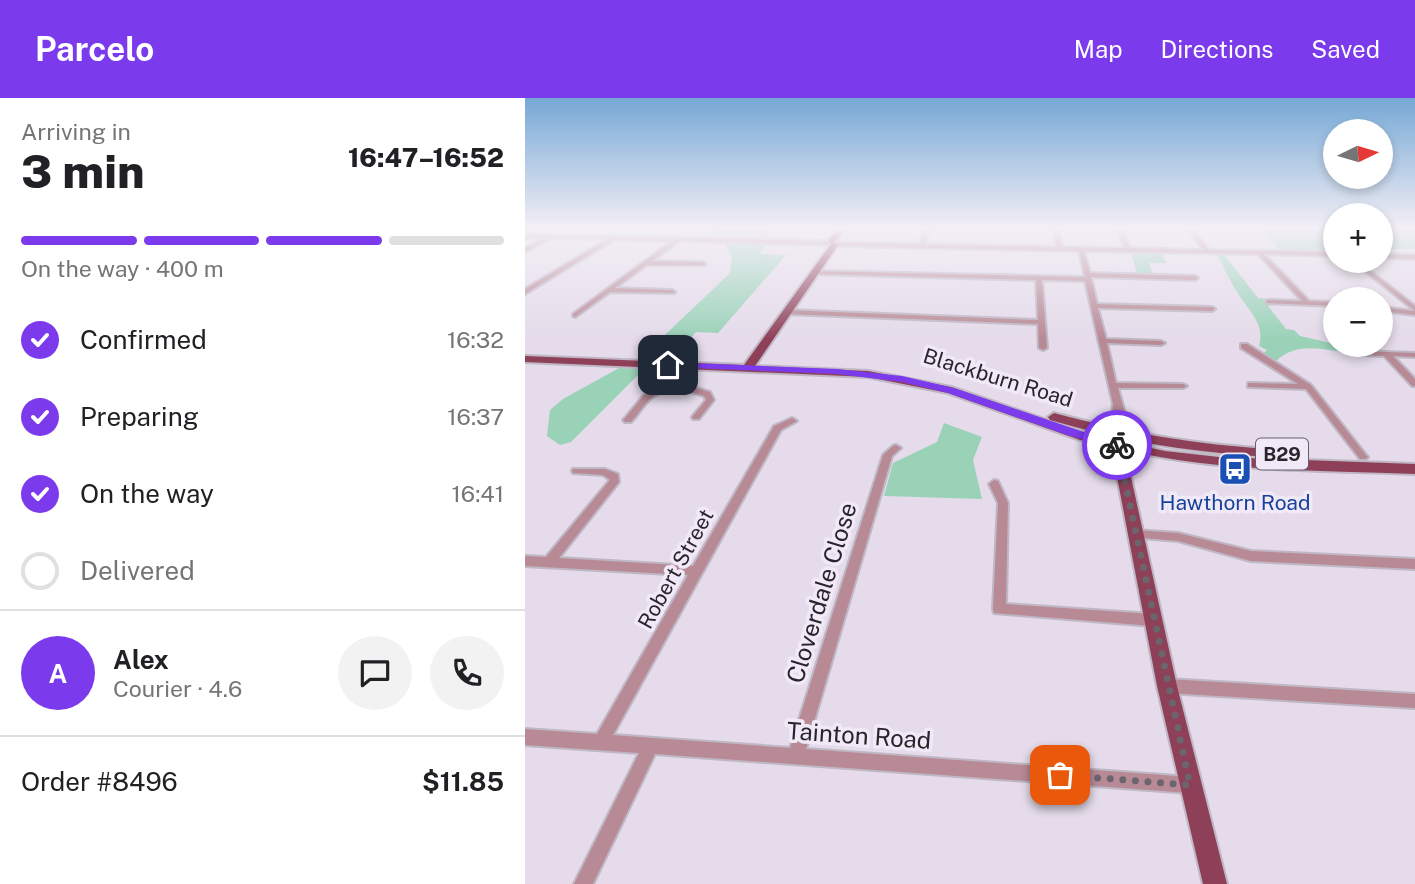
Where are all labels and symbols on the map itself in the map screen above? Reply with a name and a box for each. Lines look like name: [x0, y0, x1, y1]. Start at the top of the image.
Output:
north arrow: [1323, 119, 1393, 189]
pin: [638, 335, 698, 395]
street label: Blackburn Road: [920, 343, 1076, 412]
courier: [1082, 410, 1152, 480]
road number: B29: [1256, 438, 1308, 470]
bus stop icon: Hawthorn Road: [1216, 450, 1254, 488]
place label: Hawthorn Road: [1159, 490, 1311, 515]
street label: Cloverdale Close: [780, 499, 862, 686]
street label: Robert Street: [632, 505, 719, 633]
street label: Tainton Road: [786, 716, 932, 754]
pin: [1030, 745, 1090, 805]

